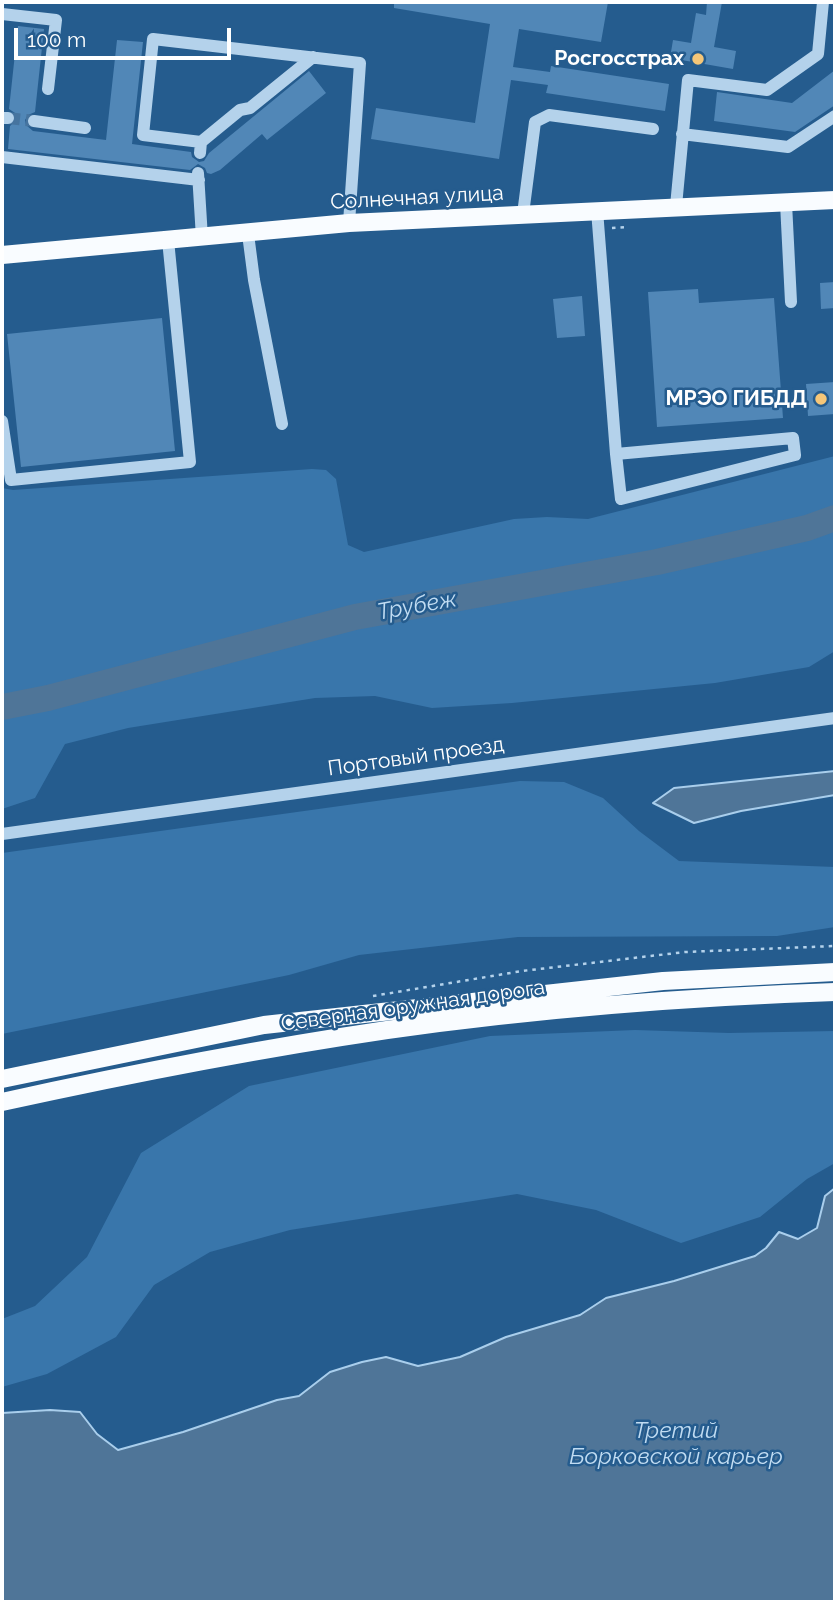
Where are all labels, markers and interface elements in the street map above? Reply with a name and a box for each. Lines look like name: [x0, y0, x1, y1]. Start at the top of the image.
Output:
scale bar: [18, 14, 234, 58]
text: 100 m: [27, 27, 86, 52]
place label: Росгосстрах: [554, 46, 684, 72]
marker: Росгосстрах: [690, 51, 706, 67]
street label: Солнечная улица: [330, 181, 504, 215]
place label: МРЭО ГИБДД: [665, 386, 807, 412]
marker: МРЭО ГИБДД: [813, 391, 829, 407]
water label: Трубеж: [375, 585, 459, 627]
street label: Портовый проезд: [326, 732, 506, 782]
street label: Северная оружная дорога: [279, 975, 547, 1037]
water label: Третий Борковской карьер: [569, 1417, 783, 1471]

